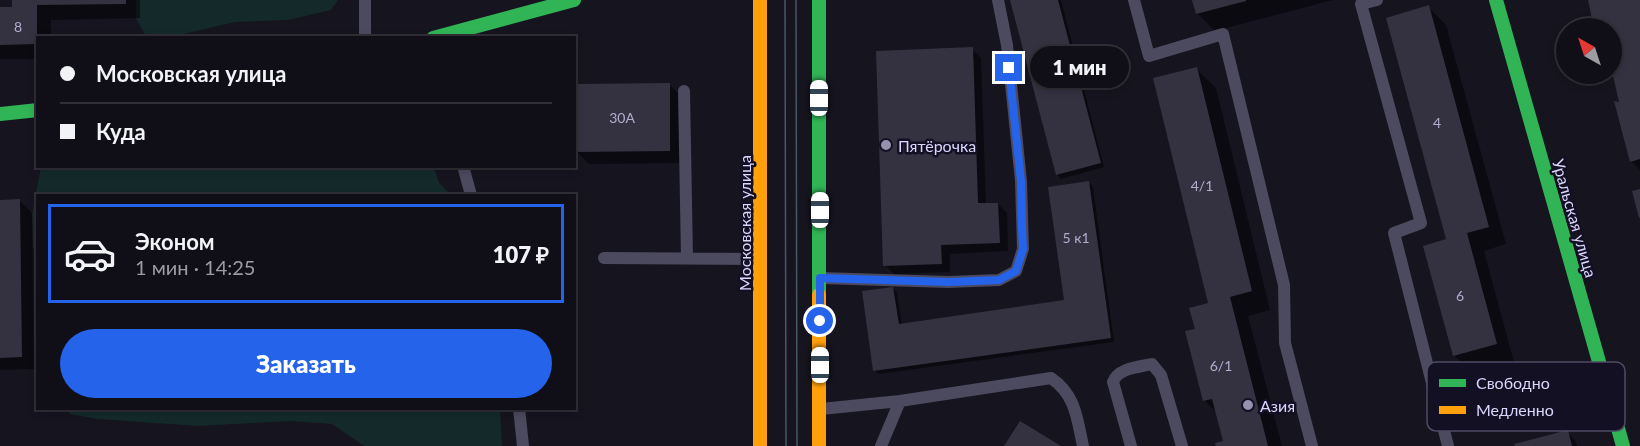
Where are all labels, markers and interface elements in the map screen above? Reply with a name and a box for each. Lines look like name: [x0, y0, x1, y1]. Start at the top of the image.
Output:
house number: 8: [14, 18, 22, 35]
north arrow: [1556, 18, 1622, 84]
map controls: [1556, 18, 1622, 84]
callout: 1 мин: [1030, 47, 1129, 89]
route end: [995, 54, 1022, 81]
text: 1 мин: [1052, 55, 1107, 79]
text: Московская улица: [96, 60, 286, 87]
car: [810, 80, 828, 116]
house number: 30А: [609, 109, 635, 126]
house number: 4: [1433, 114, 1441, 131]
text: Куда: [96, 118, 146, 145]
place label: Пятёрочка: [898, 136, 976, 155]
marker: Пятёрочка: [879, 138, 893, 152]
street label: Московская улица: [735, 155, 754, 291]
street label: Уральская улица: [1549, 157, 1601, 279]
house number: 4/1: [1191, 177, 1213, 194]
car: [811, 192, 829, 228]
icon: car: [63, 227, 117, 281]
text: Эконом: [135, 228, 215, 255]
house number: 5 к1: [1062, 229, 1090, 246]
text: 107 ₽: [493, 241, 549, 268]
text: 1 мин · 14:25: [135, 255, 255, 279]
house number: 6: [1456, 287, 1464, 304]
route start: [806, 307, 833, 334]
button: Заказать: [60, 329, 552, 398]
car: [811, 347, 829, 383]
house number: 6/1: [1210, 357, 1232, 374]
legend: [1427, 362, 1625, 431]
text: Свободно: [1476, 373, 1550, 392]
place label: Азия: [1260, 396, 1295, 415]
marker: Азия: [1241, 398, 1255, 412]
text: Медленно: [1476, 400, 1554, 419]

